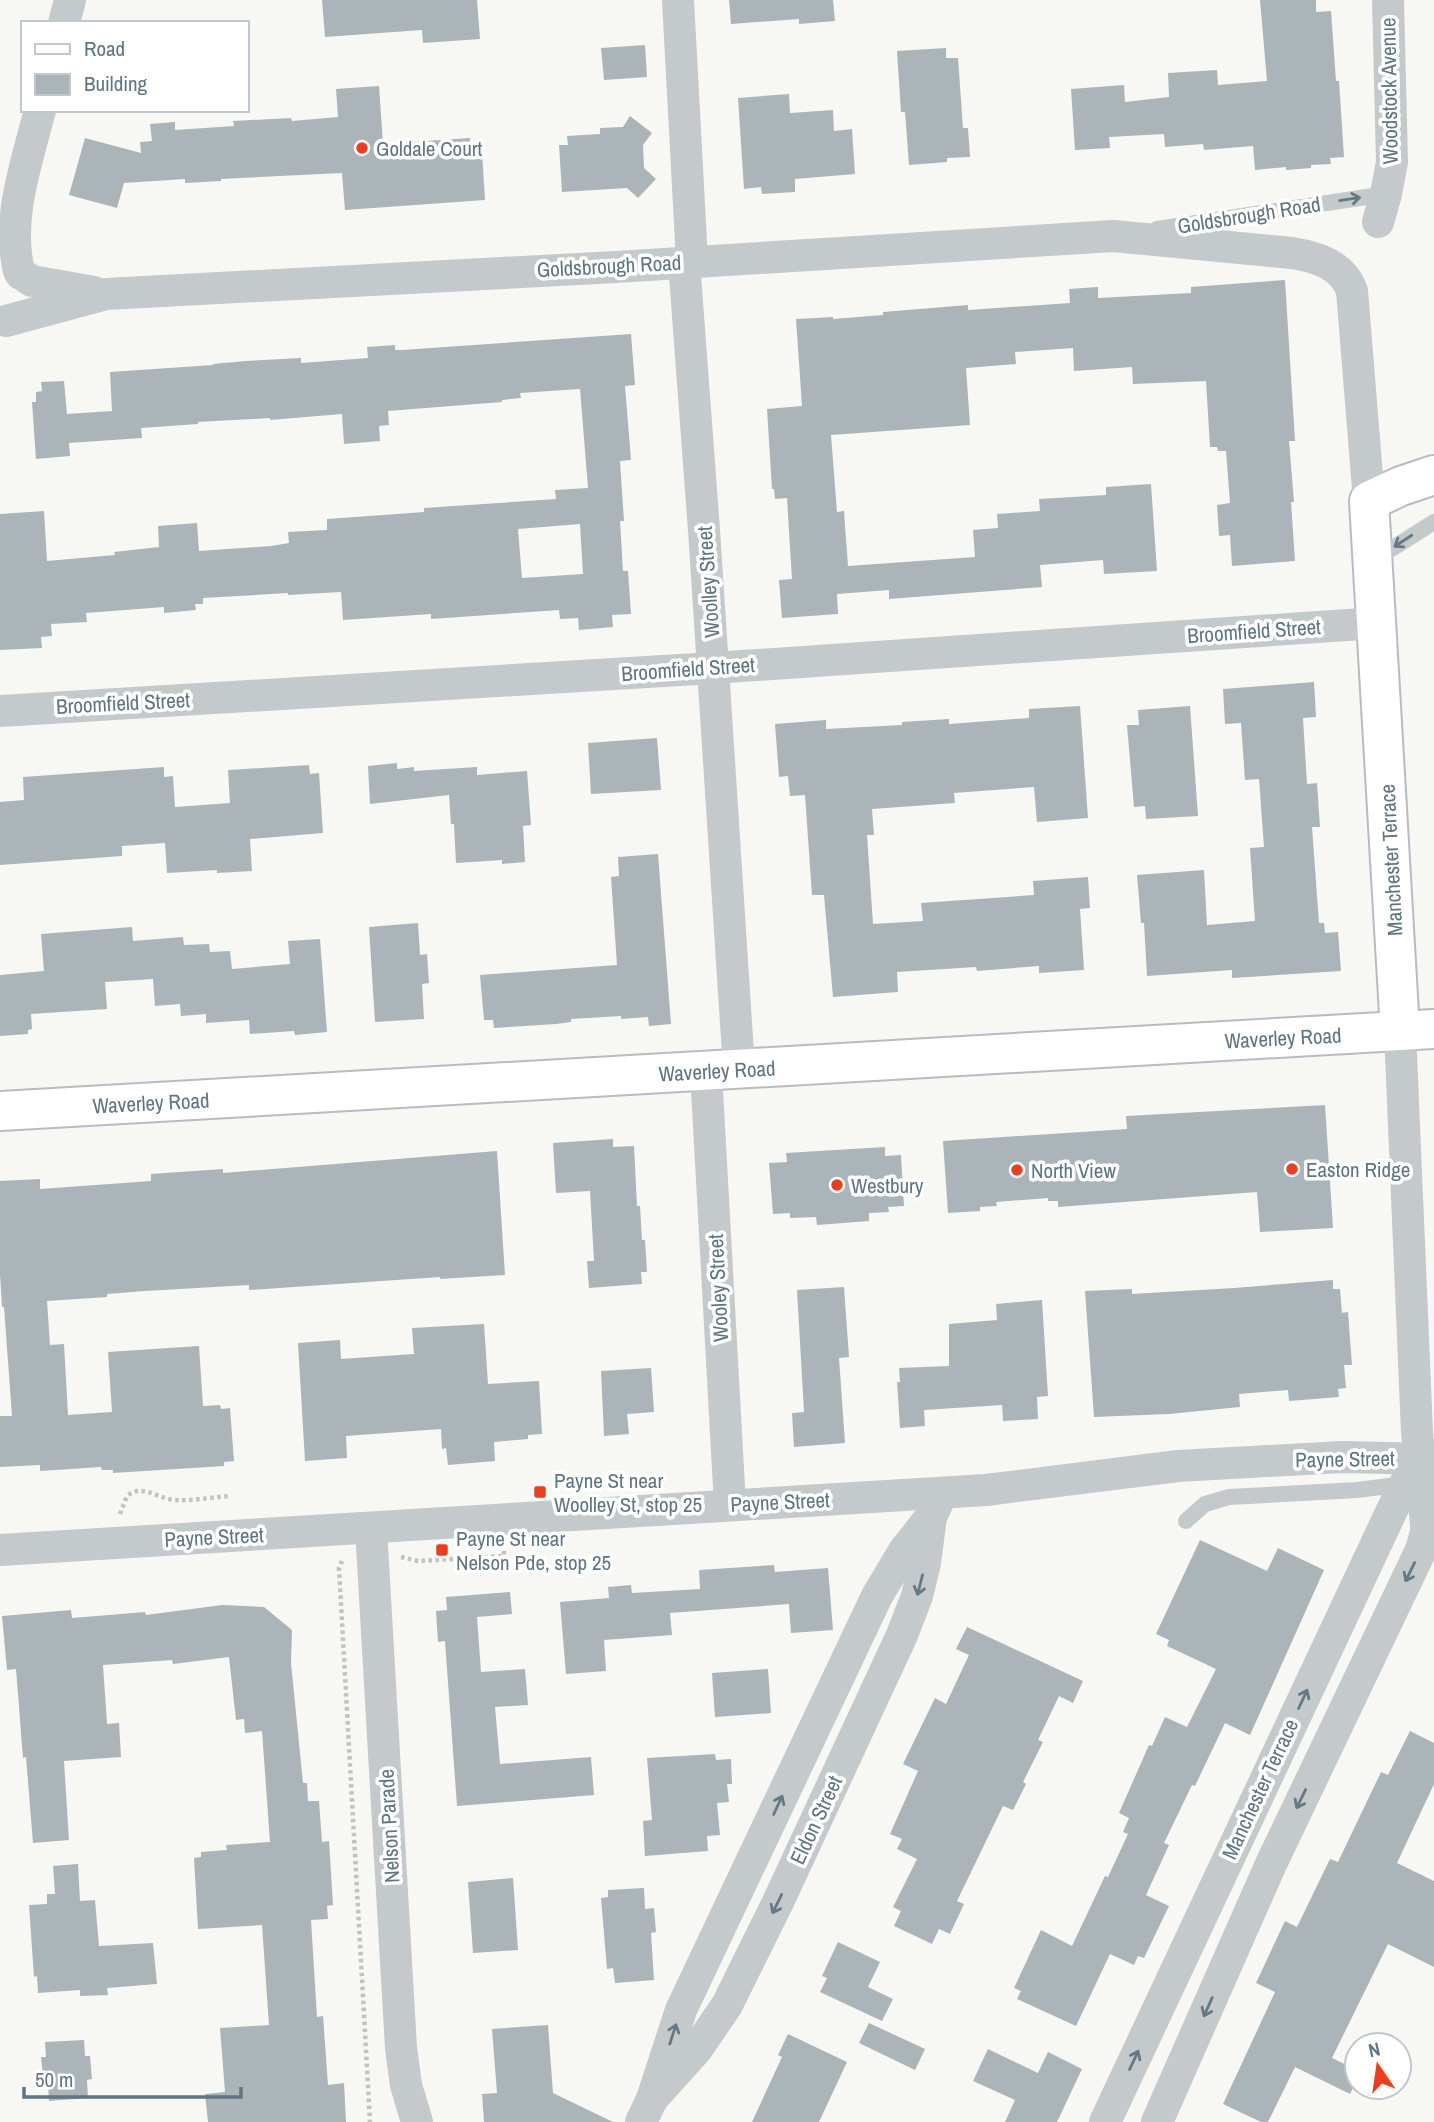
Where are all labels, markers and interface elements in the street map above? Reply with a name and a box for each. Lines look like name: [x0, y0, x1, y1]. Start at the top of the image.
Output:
street label: Woodstock Avenue: [1373, 17, 1405, 165]
legend: [21, 21, 248, 112]
text: Road: [84, 34, 125, 63]
text: Building: [84, 69, 148, 98]
place label: Goldale Court: [376, 134, 482, 163]
marker: Goldale Court: [354, 140, 370, 156]
street label: Goldsbrough Road: [1175, 189, 1323, 241]
one-way arrow: [1338, 193, 1361, 206]
street label: Goldsbrough Road: [536, 248, 682, 284]
street label: Woolley Street: [690, 525, 726, 639]
one-way arrow: [1394, 534, 1413, 549]
street label: Broomfield Street: [1186, 612, 1322, 650]
street label: Broomfield Street: [620, 650, 756, 688]
street label: Broomfield Street: [55, 685, 191, 721]
street label: Manchester Terrace: [1373, 783, 1409, 937]
street label: Waverley Road: [1224, 1020, 1342, 1056]
street label: Waverley Road: [658, 1053, 776, 1089]
street label: Waverley Road: [92, 1085, 210, 1121]
place label: Easton Ridge: [1306, 1155, 1410, 1184]
place label: North View: [1031, 1156, 1116, 1185]
marker: Easton Ridge: [1284, 1161, 1300, 1177]
marker: North View: [1009, 1162, 1025, 1178]
place label: Westbury: [851, 1171, 924, 1200]
marker: Westbury: [829, 1177, 845, 1193]
street label: Wooley Street: [701, 1233, 735, 1343]
street label: Payne Street: [1295, 1444, 1395, 1474]
place label: Payne St near Woolley St, stop 25: [554, 1466, 702, 1519]
marker: Payne St near Woolley St, stop 25: [532, 1484, 548, 1500]
street label: Payne Street: [730, 1485, 831, 1519]
street label: Payne Street: [164, 1520, 265, 1554]
place label: Payne St near Nelson Pde, stop 25: [456, 1524, 611, 1577]
marker: Payne St near Nelson Pde, stop 25: [434, 1542, 450, 1558]
one-way arrow: [1403, 1561, 1416, 1582]
one-way arrow: [913, 1573, 926, 1595]
one-way arrow: [1297, 1688, 1310, 1710]
street label: Manchester Terrace: [1215, 1714, 1305, 1864]
street label: Nelson Parade: [372, 1768, 406, 1884]
street label: Eldon Street: [783, 1771, 849, 1869]
one-way arrow: [1294, 1788, 1308, 1809]
one-way arrow: [772, 1795, 785, 1816]
one-way arrow: [770, 1893, 783, 1914]
one-way arrow: [1200, 1995, 1213, 2017]
one-way arrow: [667, 2023, 680, 2045]
north arrow: [1343, 2031, 1413, 2101]
text: N: [1366, 2036, 1383, 2063]
one-way arrow: [1128, 2050, 1141, 2071]
scale bar: [24, 2056, 242, 2100]
text: 50 m: [35, 2065, 73, 2094]

